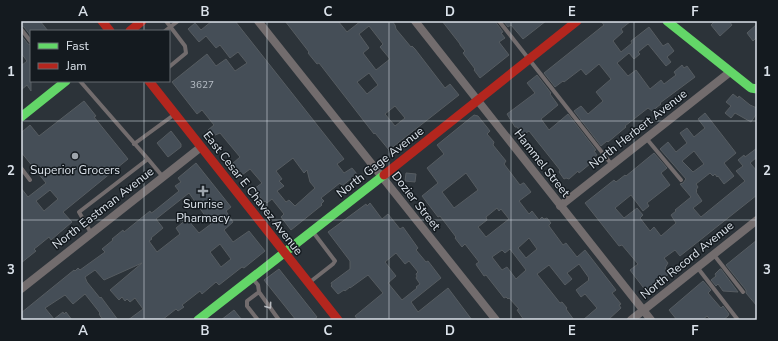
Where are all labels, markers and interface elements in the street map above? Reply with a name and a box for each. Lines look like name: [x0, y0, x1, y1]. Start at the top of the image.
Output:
text: A: [78, 3, 88, 21]
text: B: [201, 3, 210, 21]
text: C: [324, 3, 333, 21]
text: D: [445, 3, 455, 21]
text: E: [568, 3, 576, 21]
text: F: [691, 3, 699, 21]
legend: [30, 30, 170, 82]
text: Fast: [66, 38, 89, 54]
text: Jam: [65, 58, 87, 74]
text: 1: [7, 63, 15, 81]
text: 1: [763, 63, 771, 81]
house number: 3627: [190, 78, 214, 92]
street label: North Herbert Avenue: [586, 86, 690, 172]
street label: North Gage Avenue: [333, 123, 427, 201]
street label: Hammel Street: [511, 126, 574, 201]
street label: East Cesar E Chavez Avenue: [200, 128, 306, 258]
marker: Superior Grocers: [70, 151, 80, 161]
text: 2: [7, 162, 15, 180]
place label: Superior Grocers: [30, 162, 120, 178]
text: 2: [763, 162, 771, 180]
street label: North Eastman Avenue: [49, 163, 157, 253]
street label: Dozier Street: [388, 168, 444, 234]
marker: Sunrise Pharmacy: [198, 186, 208, 196]
place label: Sunrise Pharmacy: [176, 196, 231, 226]
street label: North Record Avenue: [637, 217, 737, 303]
text: 3: [7, 261, 15, 279]
text: 3: [763, 261, 771, 279]
one-way arrow: [264, 302, 272, 309]
text: A: [78, 322, 88, 340]
text: B: [201, 322, 210, 340]
text: C: [324, 322, 333, 340]
text: D: [445, 322, 455, 340]
text: E: [568, 322, 576, 340]
text: F: [691, 322, 699, 340]

